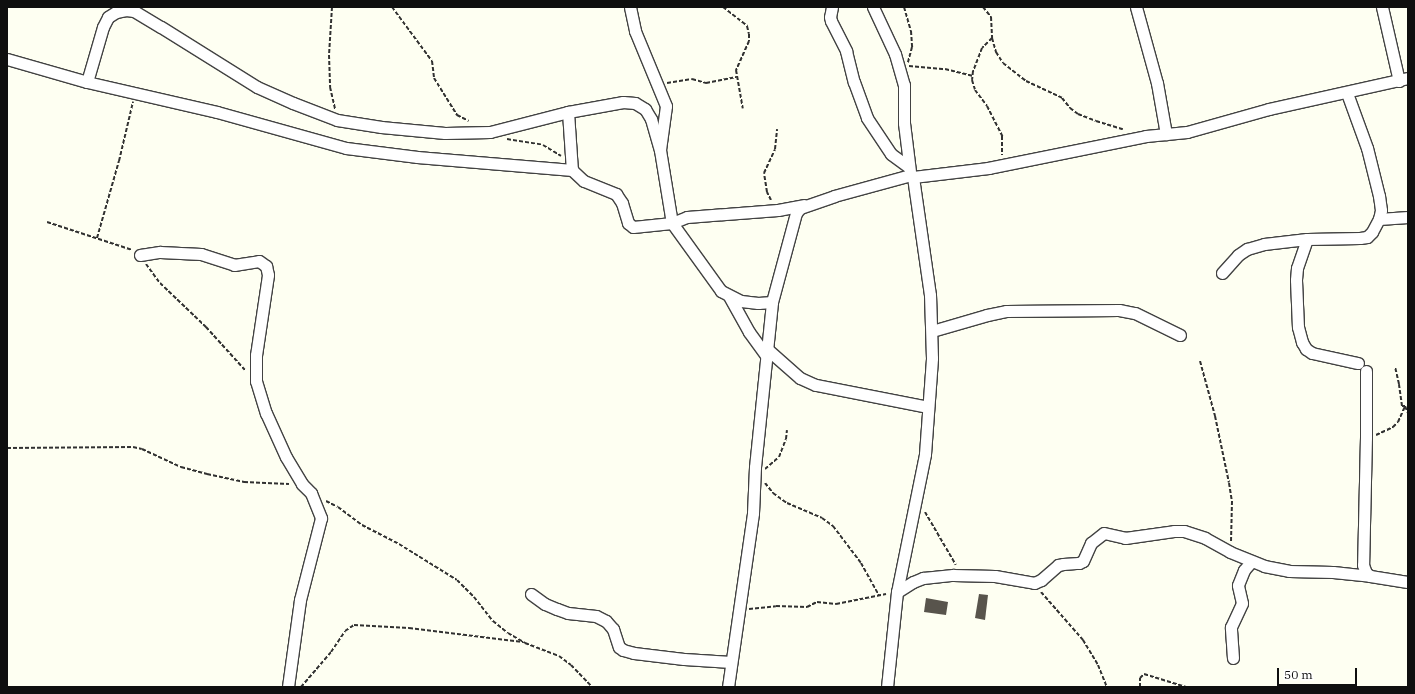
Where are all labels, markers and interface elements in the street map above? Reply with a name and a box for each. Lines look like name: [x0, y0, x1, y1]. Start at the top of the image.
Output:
scale bar: [1279, 660, 1359, 686]
text: 50 m: [1284, 667, 1313, 682]

